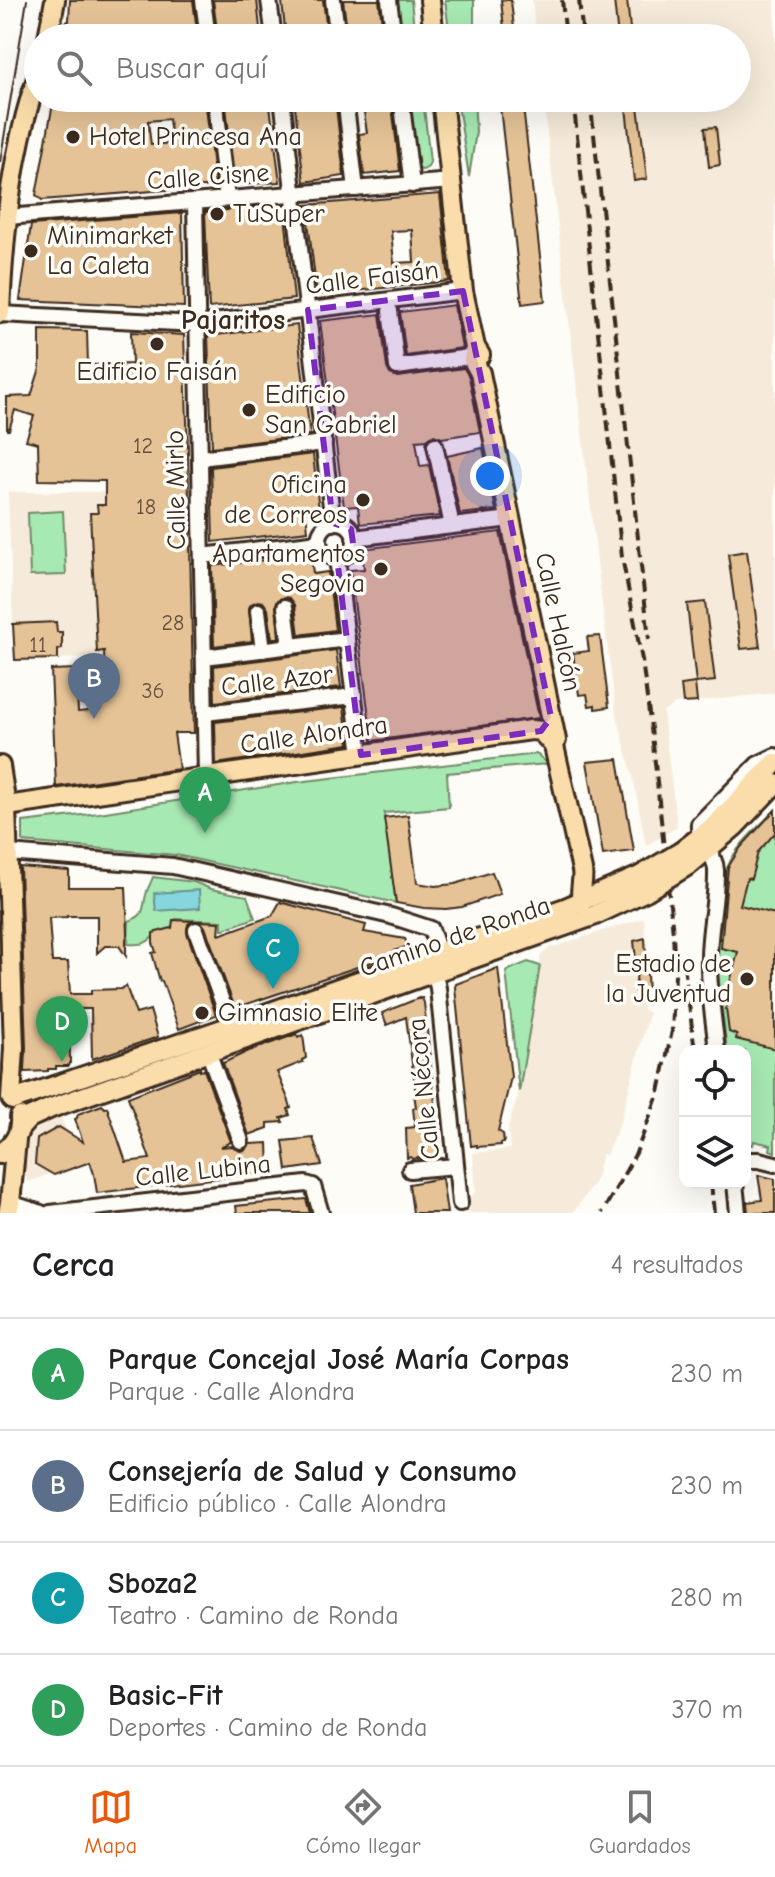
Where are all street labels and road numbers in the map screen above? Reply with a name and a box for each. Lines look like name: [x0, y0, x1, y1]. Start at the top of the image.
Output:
street label: Calle Cisne: [146, 158, 270, 196]
street label: Calle Faisán: [304, 255, 440, 301]
street label: Calle Mirlo: [160, 430, 192, 550]
street label: Calle Halcón: [529, 550, 587, 694]
street label: Calle Azor: [219, 659, 335, 703]
street label: Calle Alondra: [238, 710, 390, 760]
street label: Camino de Ronda: [356, 890, 554, 984]
street label: Calle Nécora: [402, 1017, 446, 1161]
street label: Calle Lubina: [134, 1149, 272, 1193]

